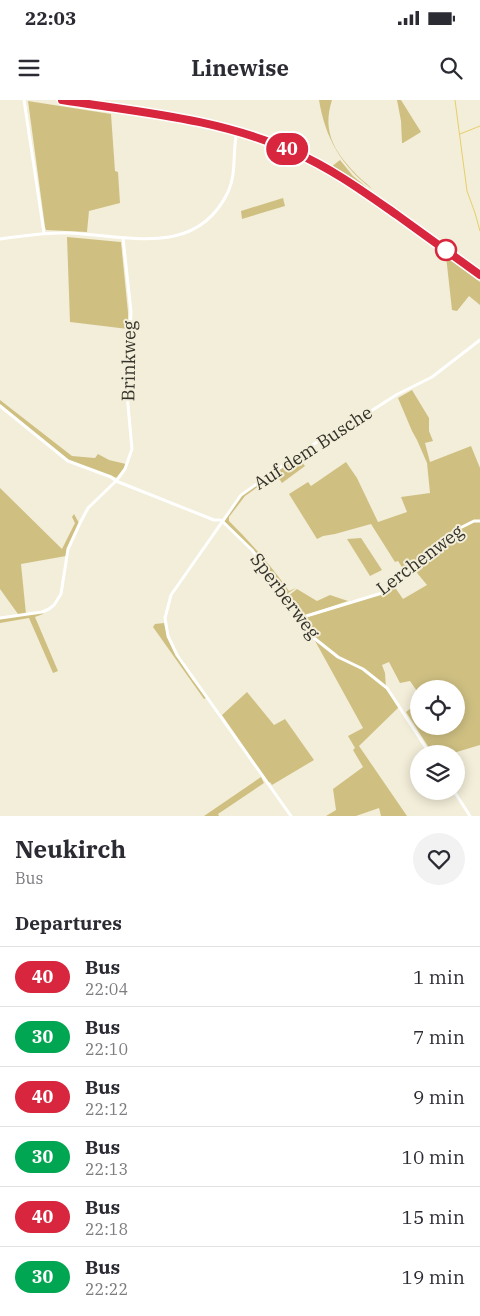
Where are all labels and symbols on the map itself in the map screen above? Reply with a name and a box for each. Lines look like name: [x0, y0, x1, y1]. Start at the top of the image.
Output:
line badge: 40: [264, 133, 310, 165]
unlabelled marker: [435, 239, 457, 261]
street label: Brinkweg: [116, 320, 141, 402]
street label: Auf dem Busche: [249, 401, 377, 495]
street label: Lerchenweg: [372, 519, 468, 600]
street label: Sperberweg: [246, 548, 325, 643]

